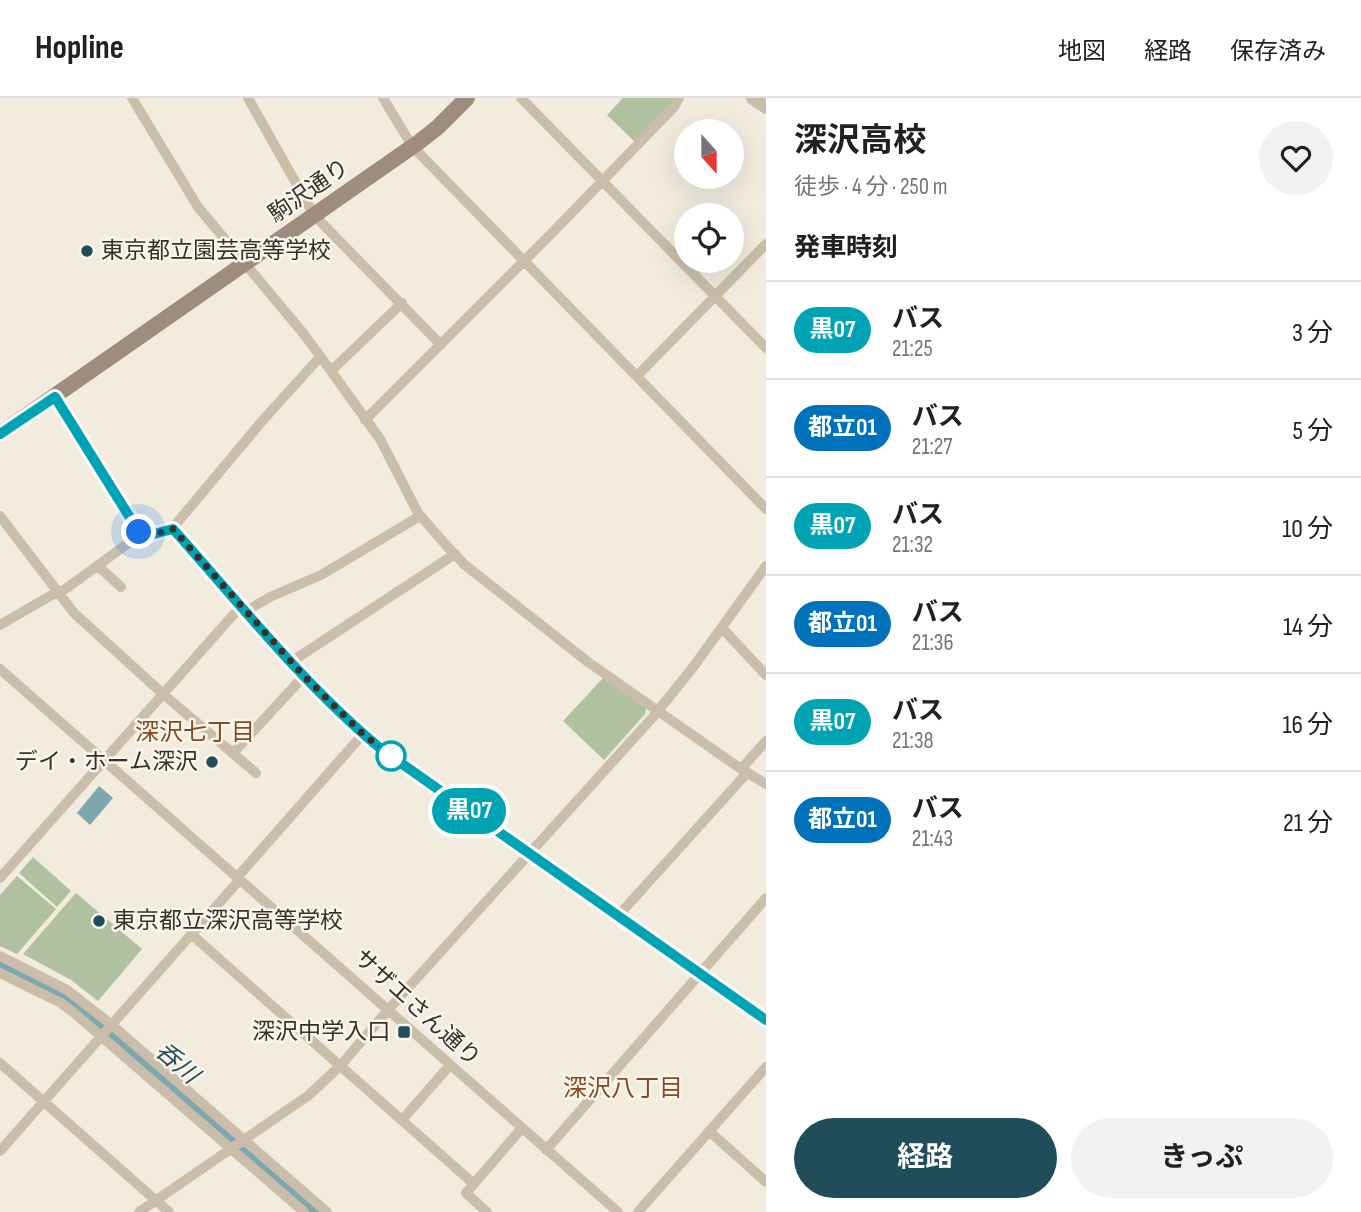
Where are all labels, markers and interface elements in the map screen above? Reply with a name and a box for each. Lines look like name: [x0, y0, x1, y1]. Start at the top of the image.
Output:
text: Hopline: [35, 28, 124, 68]
text: 地図: [1058, 37, 1106, 66]
text: 経路: [1144, 37, 1192, 66]
text: 保存済み: [1230, 37, 1326, 66]
north arrow: [674, 119, 744, 189]
map controls: [674, 119, 744, 273]
text: 深沢高校: [794, 121, 926, 161]
button: heart: [1259, 121, 1333, 195]
street label: 駒沢通り: [263, 153, 355, 229]
text: 徒歩 · 4 分 · 250 m: [794, 173, 947, 201]
button: locate: [674, 203, 744, 273]
text: 発車時刻: [794, 233, 898, 264]
place label: 東京都立園芸高等学校: [101, 237, 331, 265]
marker: 東京都立園芸高等学校: [79, 243, 95, 259]
text: バス: [892, 304, 944, 335]
text: 黒07: [810, 315, 855, 344]
text: 3 分: [1292, 318, 1333, 349]
text: 21:25: [892, 335, 933, 363]
text: バス: [912, 402, 964, 433]
text: 都立01: [808, 413, 877, 442]
text: 5 分: [1292, 416, 1333, 447]
text: 21:27: [912, 433, 953, 461]
text: バス: [892, 500, 944, 531]
text: 黒07: [810, 511, 855, 540]
your location: [121, 514, 156, 549]
text: 10 分: [1282, 514, 1333, 545]
text: 21:32: [892, 531, 933, 559]
text: バス: [912, 598, 964, 629]
text: 都立01: [808, 609, 877, 638]
text: 14 分: [1283, 612, 1333, 643]
text: 21:36: [912, 629, 953, 657]
text: バス: [892, 696, 944, 727]
text: 黒07: [810, 707, 855, 736]
text: 16 分: [1282, 710, 1333, 741]
district label: 深沢七丁目: [135, 718, 255, 747]
text: 21:38: [892, 727, 934, 755]
unlabelled marker: [376, 741, 406, 771]
place label: デイ・ホーム深沢: [15, 748, 198, 776]
marker: デイ・ホーム深沢: [204, 754, 220, 770]
line badge: 黒07: [429, 788, 509, 834]
text: バス: [912, 794, 964, 825]
text: 黒07: [446, 796, 492, 825]
text: 都立01: [808, 805, 877, 834]
text: 21 分: [1283, 808, 1333, 839]
text: 21:43: [912, 825, 953, 853]
place label: 東京都立深沢高等学校: [113, 907, 343, 935]
marker: 東京都立深沢高等学校: [91, 913, 107, 929]
street label: サザエさん通り: [348, 944, 486, 1072]
place label: 深沢中学入口: [252, 1018, 390, 1046]
marker: 深沢中学入口: [396, 1024, 412, 1040]
water label: 呑川: [149, 1036, 207, 1092]
district label: 深沢八丁目: [563, 1074, 683, 1103]
button: 経路: [794, 1118, 1057, 1198]
button: きっぷ: [1071, 1118, 1333, 1198]

